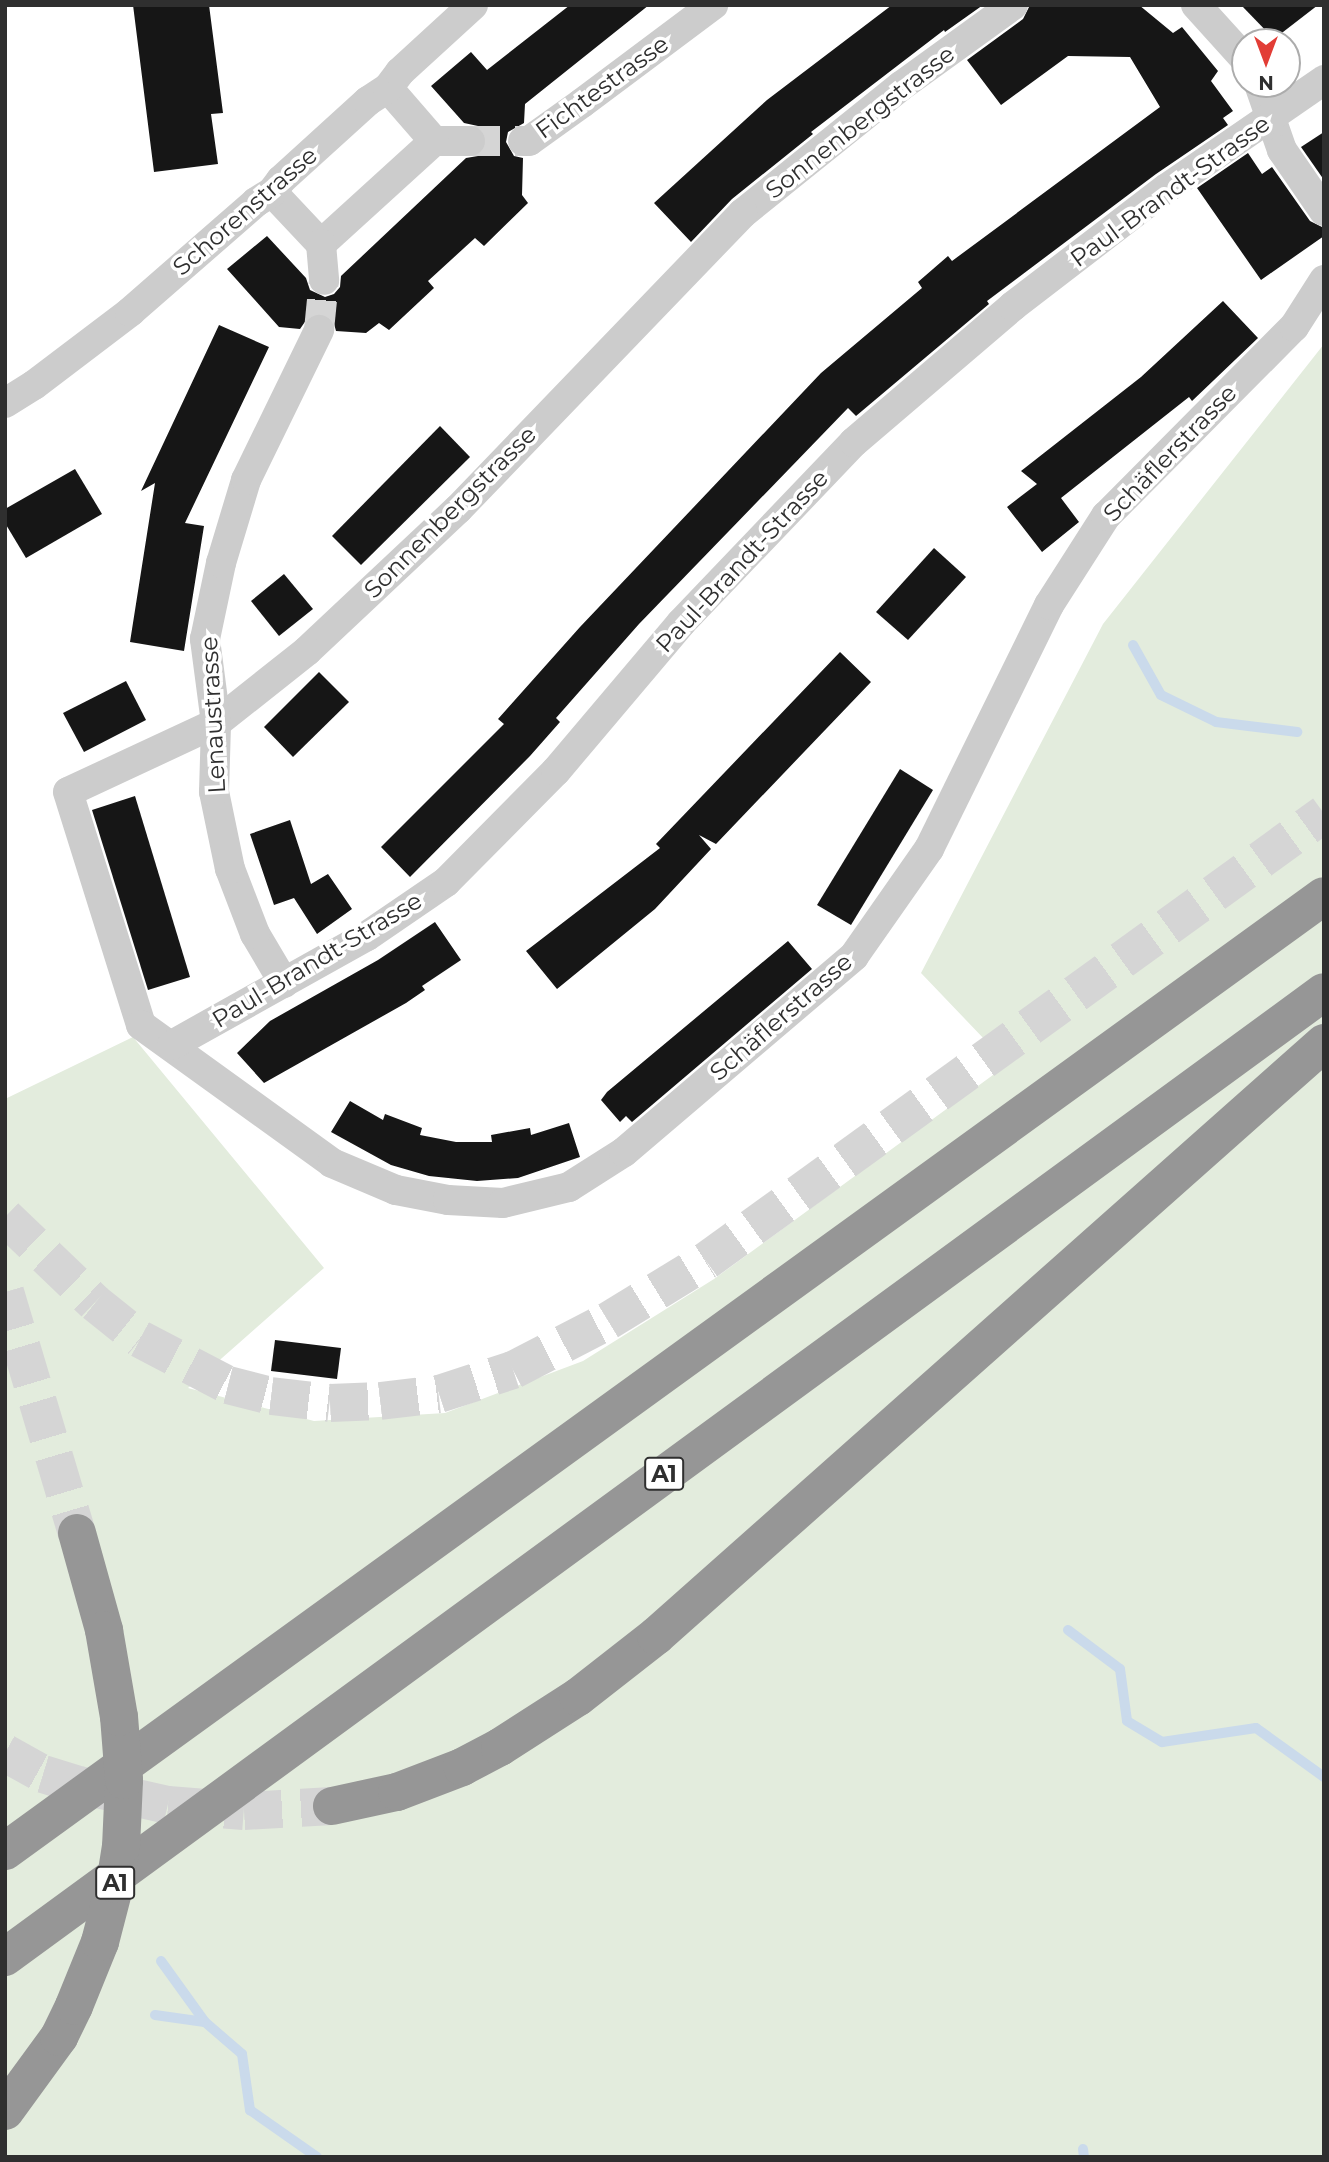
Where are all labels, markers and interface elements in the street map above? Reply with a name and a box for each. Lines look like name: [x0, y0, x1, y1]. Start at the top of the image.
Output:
north arrow: [1231, 28, 1301, 98]
street label: Fichtestrasse: [530, 29, 674, 145]
street label: Sonnenbergstrasse: [760, 39, 960, 205]
text: N: [1258, 71, 1274, 94]
street label: Paul-Brandt-Strasse: [1065, 109, 1275, 273]
street label: Schorenstrasse: [167, 141, 323, 281]
street label: Schäflerstrasse: [1097, 378, 1243, 528]
street label: Sonnenbergstrasse: [358, 420, 542, 604]
street label: Paul-Brandt-Strasse: [650, 464, 834, 658]
street label: Lenaustrasse: [195, 636, 231, 794]
street label: Paul-Brandt-Strasse: [207, 886, 427, 1034]
street label: Schäflerstrasse: [704, 947, 858, 1087]
road number: A1: [643, 1455, 685, 1494]
road number: A1: [94, 1864, 136, 1902]

